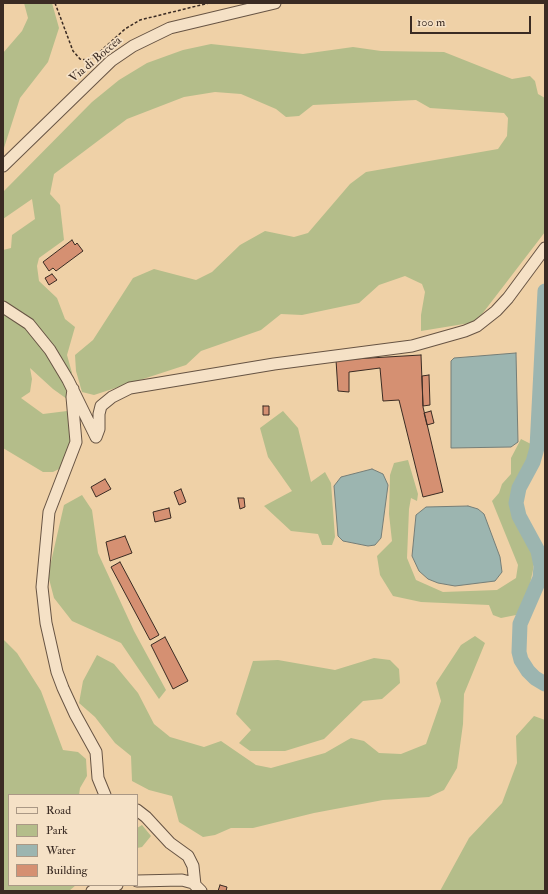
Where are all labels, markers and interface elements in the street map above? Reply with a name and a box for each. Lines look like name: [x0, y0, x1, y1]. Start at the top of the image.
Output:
scale bar: [412, 8, 533, 34]
text: 100 m: [417, 15, 445, 30]
street label: Via di Boccea: [67, 34, 125, 86]
legend: [8, 794, 138, 886]
text: Road: [46, 803, 71, 818]
text: Park: [46, 823, 68, 838]
text: Water: [46, 843, 75, 858]
text: Building: [46, 863, 87, 878]

